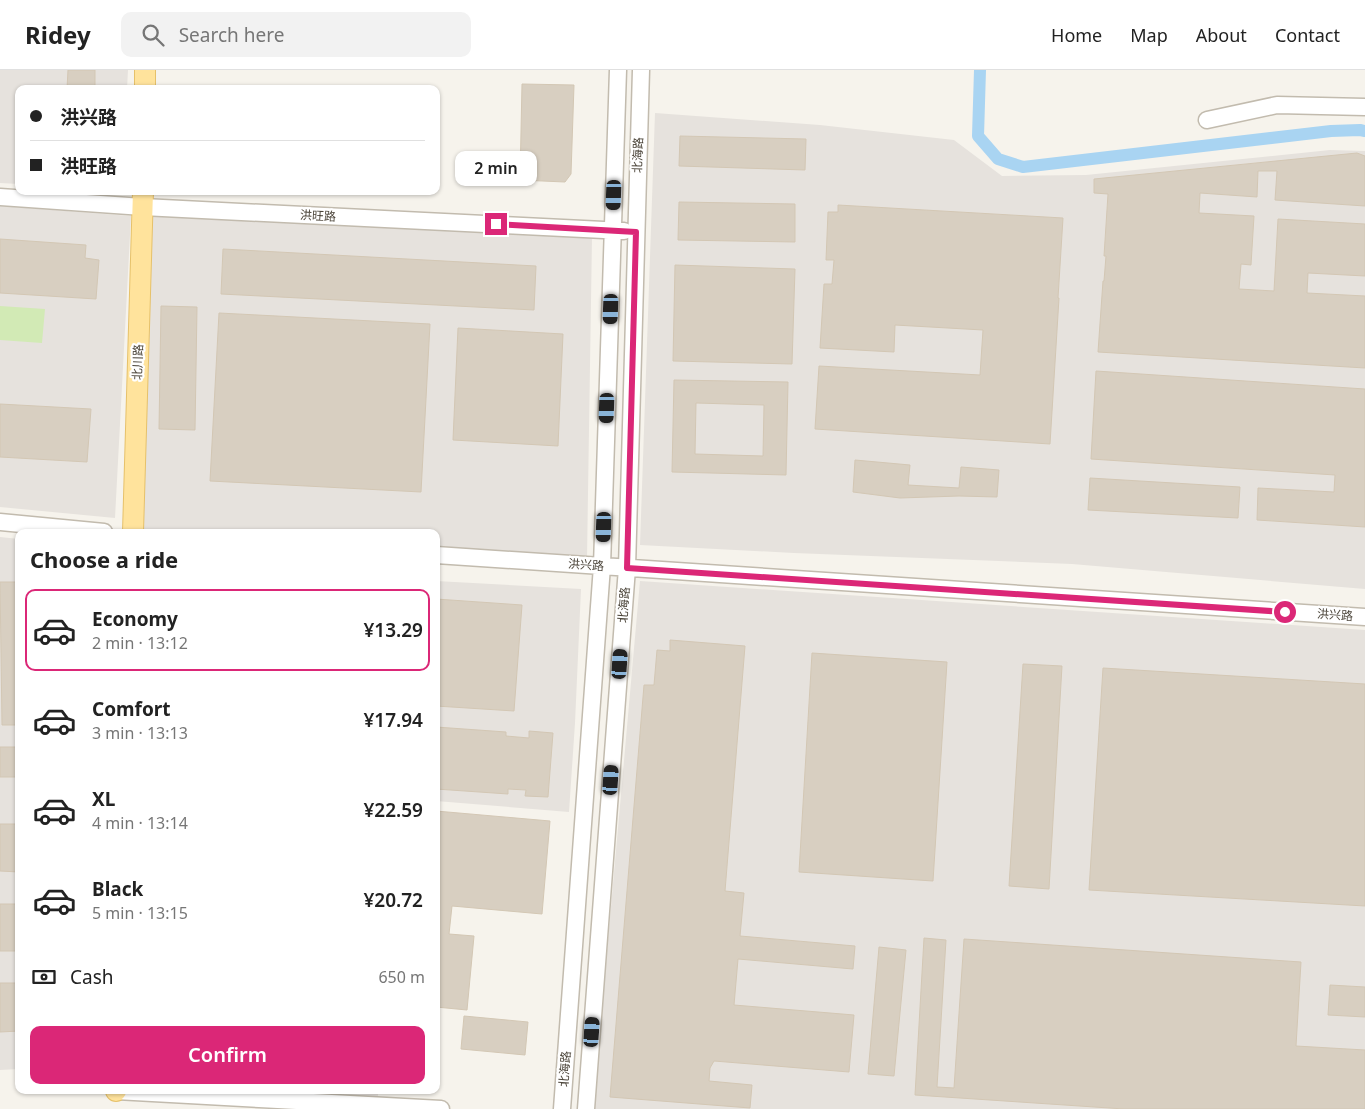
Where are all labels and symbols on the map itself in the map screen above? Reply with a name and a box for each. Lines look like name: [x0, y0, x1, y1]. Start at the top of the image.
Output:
street label: 北海路: [628, 137, 647, 173]
callout: 2 min: [455, 152, 537, 186]
car: [605, 180, 622, 210]
street label: 洪旺路: [300, 206, 336, 225]
route end: [485, 213, 507, 235]
car: [602, 294, 619, 324]
street label: 北川路: [128, 344, 147, 380]
car: [598, 393, 615, 423]
car: [595, 512, 612, 542]
street label: 洪兴路: [567, 555, 605, 574]
street label: 北海路: [614, 586, 633, 624]
route start: [1274, 601, 1296, 623]
street label: 洪兴路: [1316, 605, 1354, 624]
car: [611, 649, 628, 679]
car: [602, 765, 619, 795]
car: [583, 1017, 600, 1047]
street label: 北海路: [555, 1050, 574, 1088]

